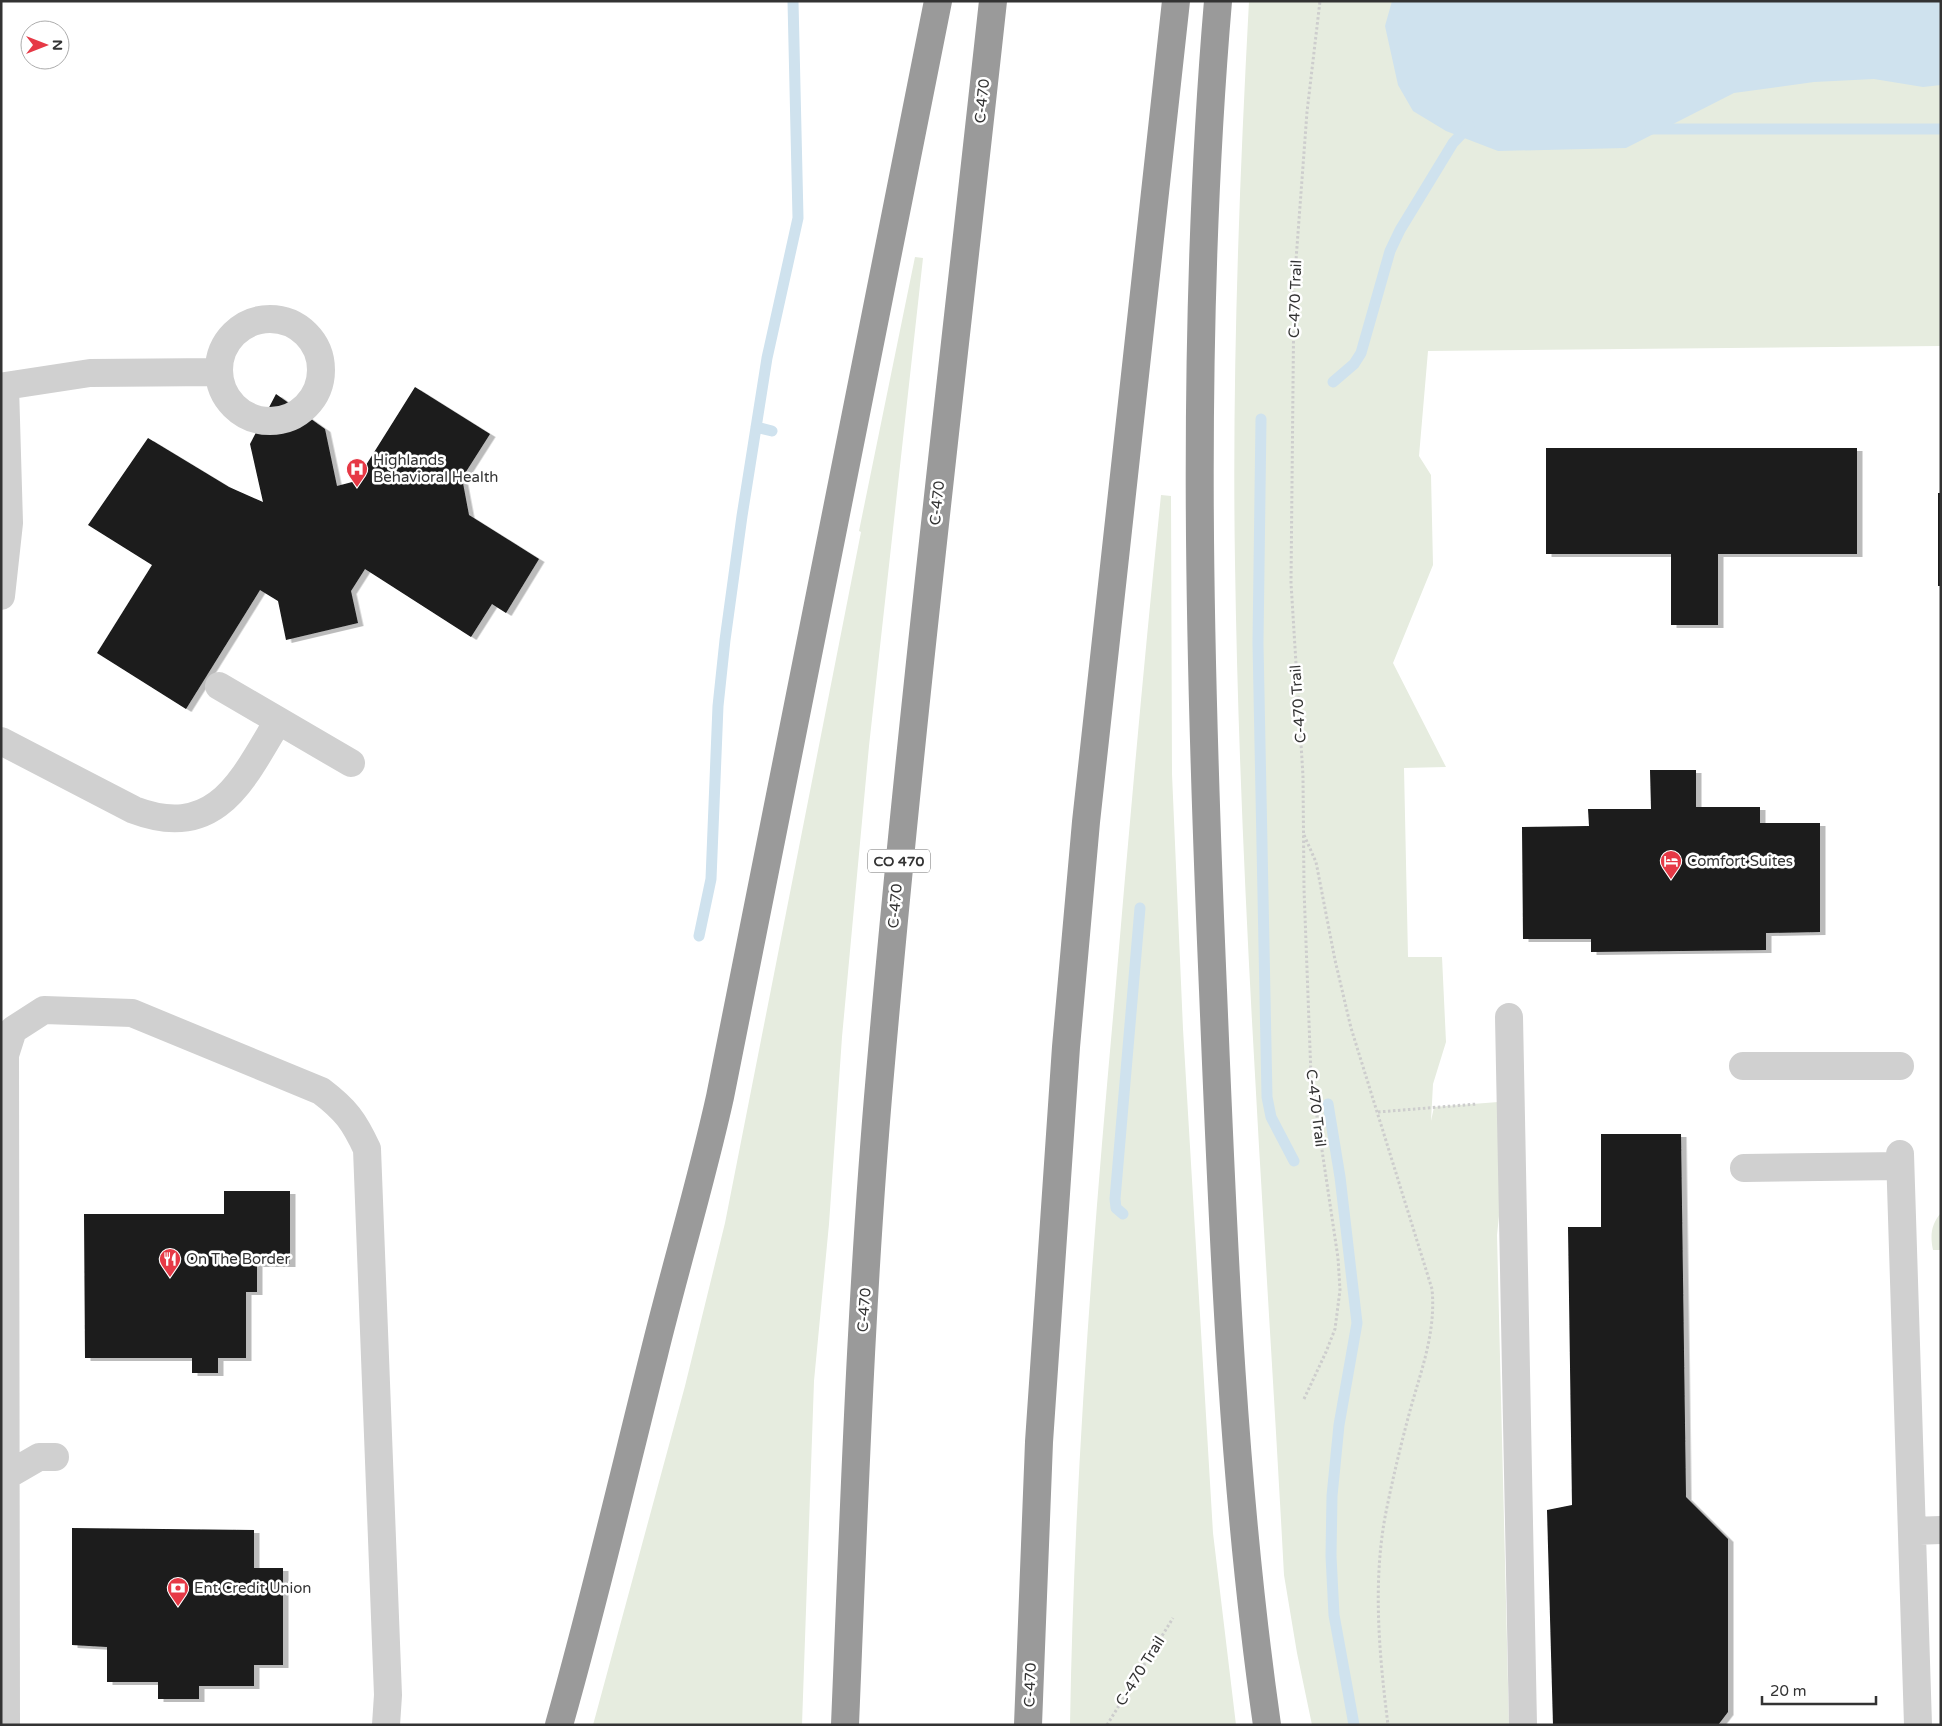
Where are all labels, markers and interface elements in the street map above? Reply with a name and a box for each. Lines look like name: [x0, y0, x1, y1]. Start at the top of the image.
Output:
north arrow: [20, 20, 70, 70]
text: N: [49, 39, 66, 51]
street label: C-470: [971, 78, 993, 124]
street label: C-470 Trail: [1285, 260, 1305, 338]
place label: Highlands Behavioral Health: [373, 451, 499, 486]
hospital icon: Highlands Behavioral Health: [345, 457, 369, 488]
street label: C-470: [926, 480, 948, 526]
street label: C-470 Trail: [1286, 664, 1310, 744]
road number: CO 470: [868, 849, 930, 872]
hotel icon: Comfort Suites: [1659, 849, 1683, 880]
place label: Comfort Suites: [1687, 852, 1793, 870]
street label: C-470: [884, 883, 906, 929]
street label: C-470 Trail: [1302, 1068, 1330, 1148]
restaurant icon: On The Border: [158, 1247, 182, 1278]
place label: On The Border: [186, 1250, 291, 1268]
street label: C-470: [853, 1287, 875, 1333]
bank icon: Ent Credit Union: [166, 1576, 190, 1607]
place label: Ent Credit Union: [194, 1579, 311, 1597]
street label: C-470 Trail: [1112, 1633, 1168, 1709]
street label: C-470: [1020, 1662, 1040, 1708]
scale bar: [1762, 1674, 1876, 1706]
text: 20 m: [1770, 1682, 1807, 1700]

